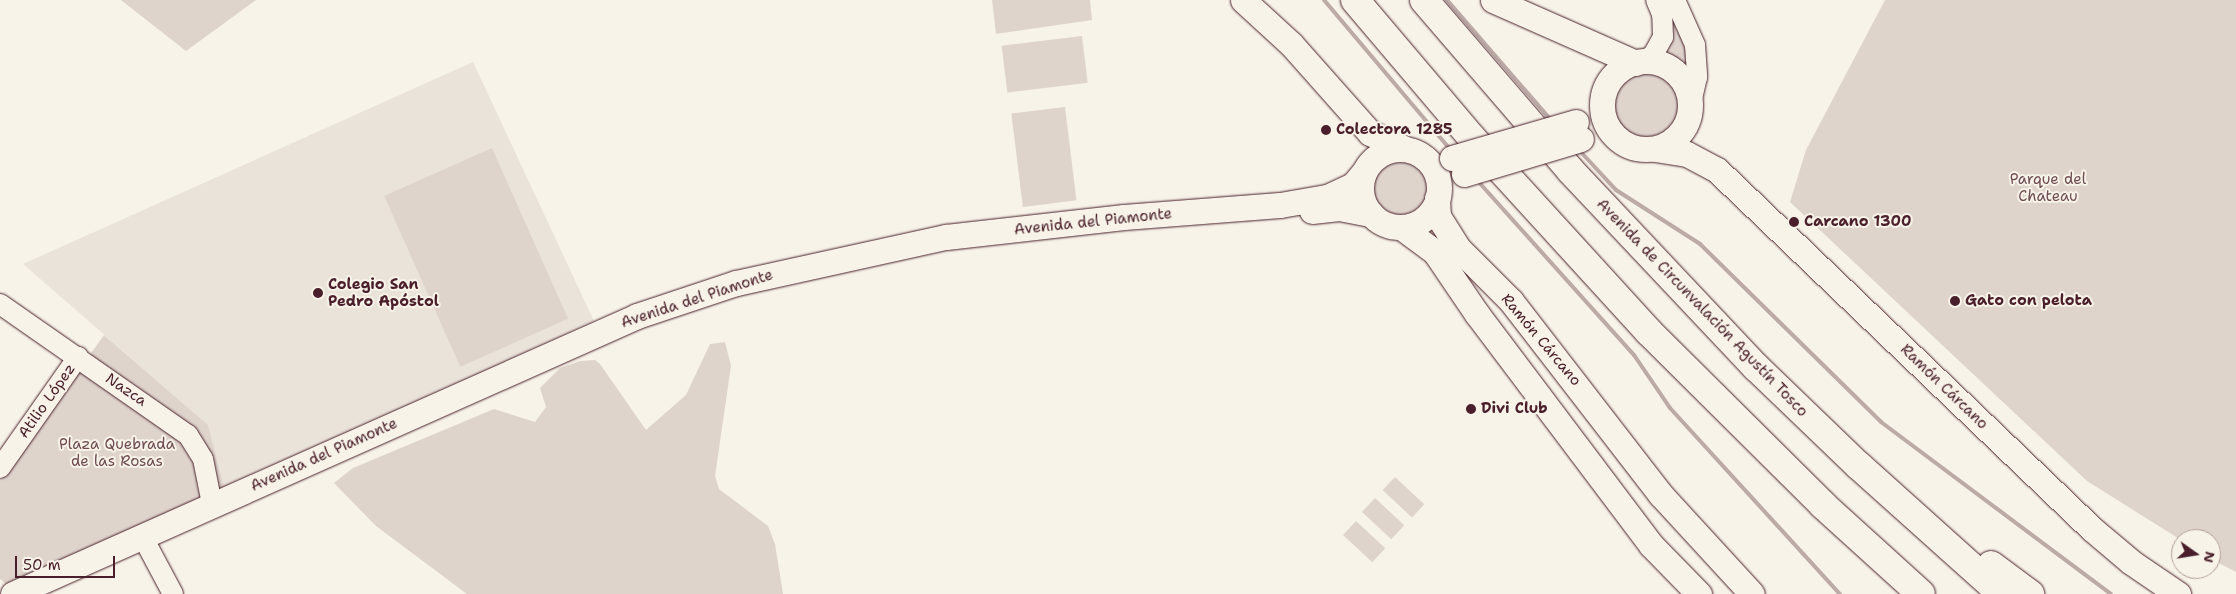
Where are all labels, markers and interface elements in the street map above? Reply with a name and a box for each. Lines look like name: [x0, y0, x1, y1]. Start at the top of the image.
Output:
place label: Colectora 1285: [1336, 121, 1452, 139]
marker: Colectora 1285: [1320, 124, 1332, 136]
park label: Parque del Chateau: [2010, 170, 2086, 205]
street label: Avenida de Circunvalación Agustín Tosco: [1593, 195, 1811, 421]
street label: Avenida del Piamonte: [1013, 205, 1173, 239]
place label: Carcano 1300: [1804, 213, 1911, 231]
marker: Carcano 1300: [1788, 216, 1800, 228]
street label: Avenida del Piamonte: [619, 266, 775, 332]
place label: Colegio San Pedro Apóstol: [328, 275, 439, 310]
marker: Colegio San Pedro Apóstol: [312, 287, 324, 299]
street label: Ramón Cárcano: [1497, 290, 1585, 390]
place label: Gato con pelota: [1965, 292, 2092, 310]
marker: Gato con pelota: [1949, 295, 1961, 307]
street label: Ramón Cárcano: [1897, 341, 1991, 433]
street label: Atilio López: [15, 360, 79, 442]
street label: Nazca: [102, 370, 150, 410]
place label: Divi Club: [1481, 400, 1548, 418]
marker: Divi Club: [1465, 403, 1477, 415]
street label: Avenida del Piamonte: [248, 414, 400, 496]
park label: Plaza Quebrada de las Rosas: [59, 435, 175, 470]
north arrow: [2171, 529, 2221, 579]
scale bar: [18, 546, 118, 578]
text: N: [2200, 550, 2220, 565]
text: 50 m: [23, 555, 61, 575]

